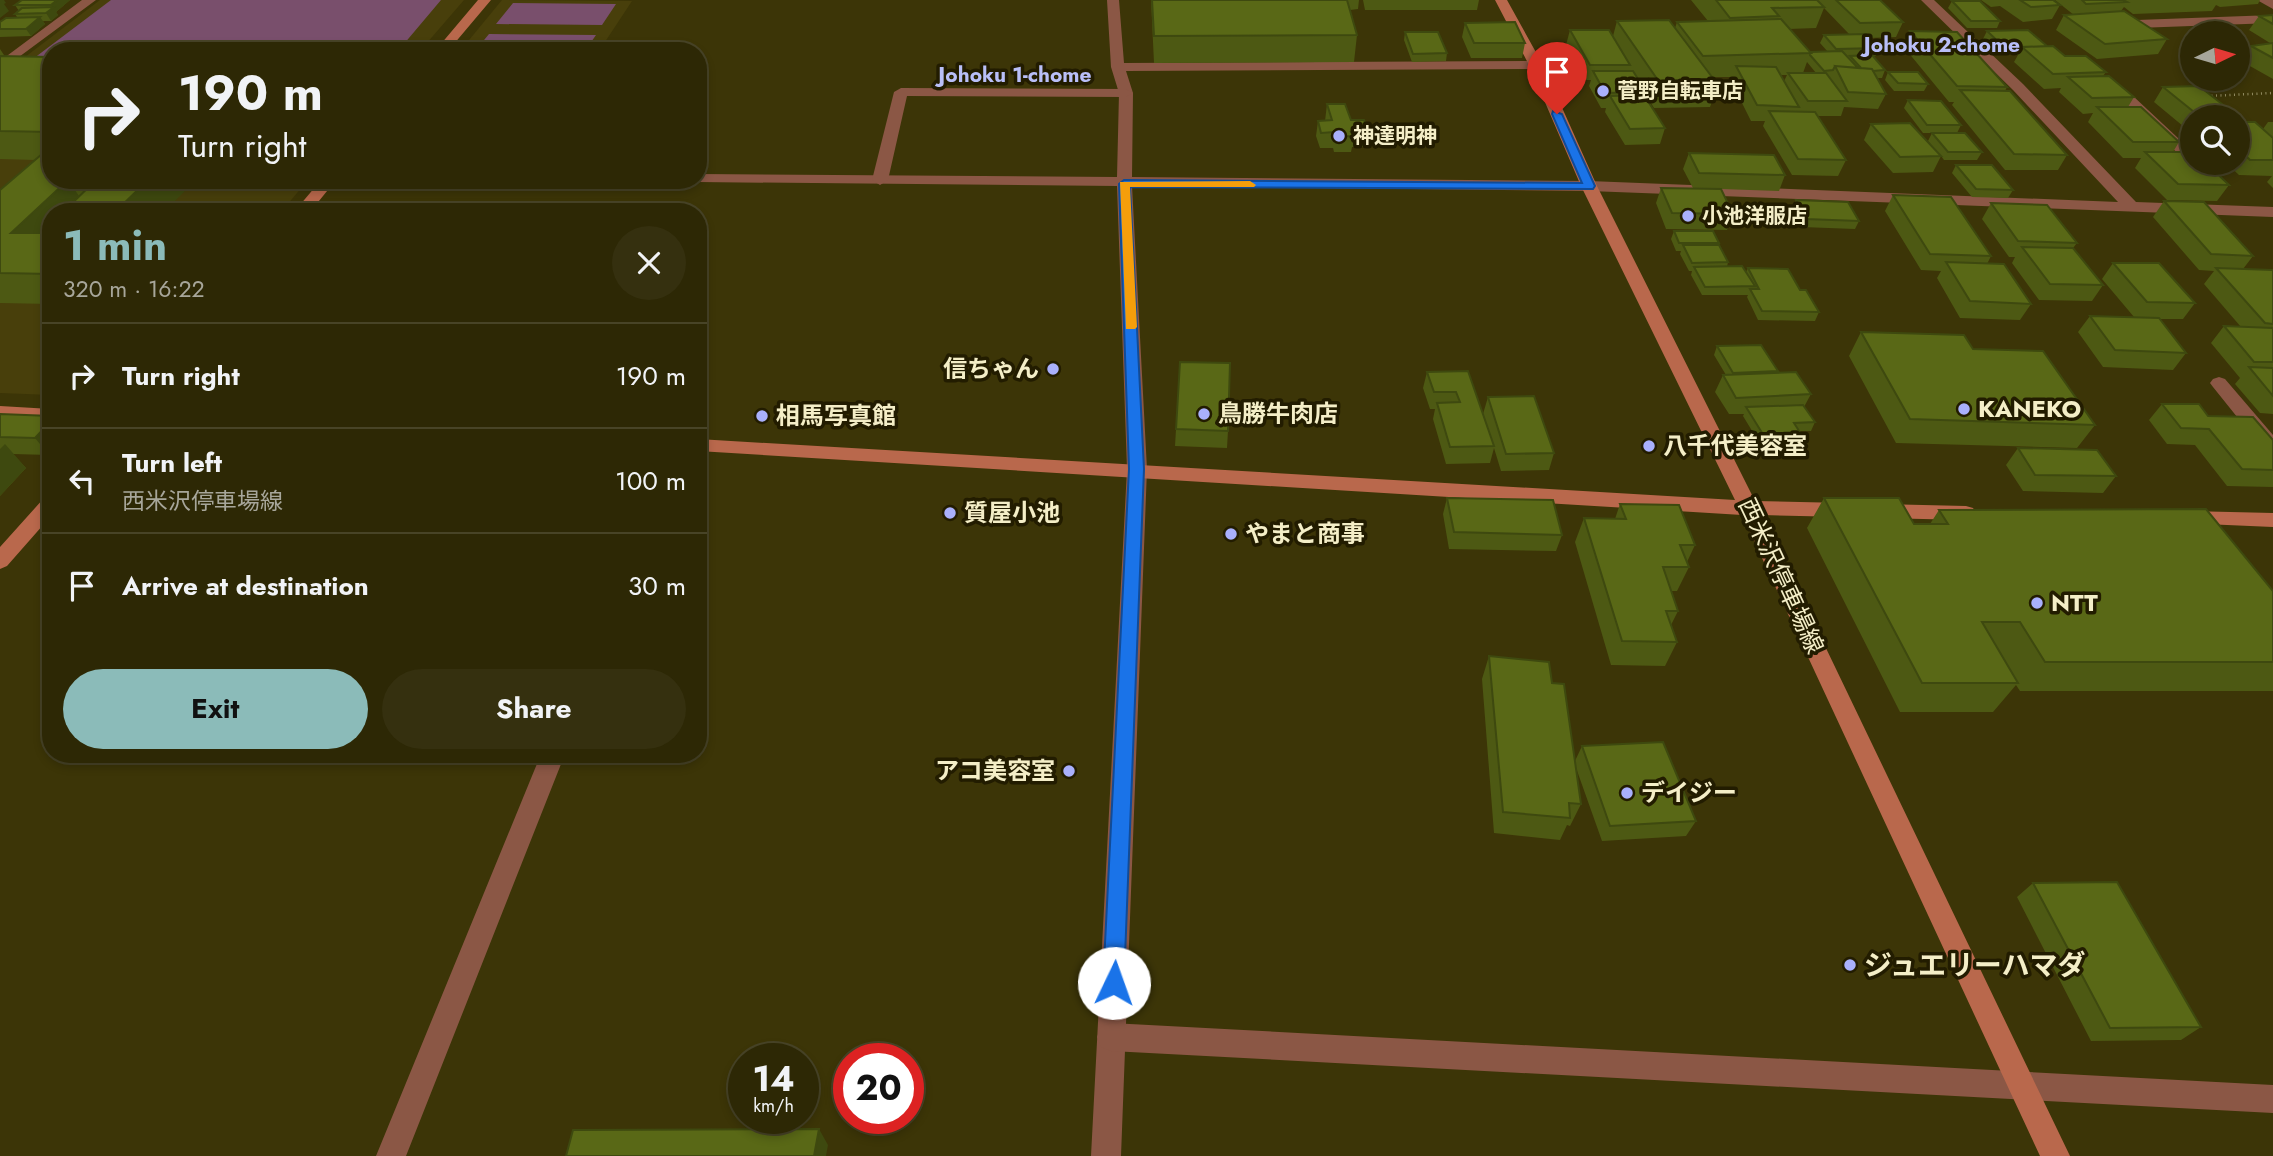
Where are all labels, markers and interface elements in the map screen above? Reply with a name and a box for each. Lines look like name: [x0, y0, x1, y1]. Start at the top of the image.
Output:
north arrow: [2180, 21, 2250, 91]
map controls: [2180, 21, 2250, 175]
district label: Johoku 2-chome: [1860, 30, 2020, 60]
pin: [1527, 42, 1587, 114]
icon: arrive: [1538, 53, 1576, 91]
text: 190 m: [178, 58, 323, 128]
district label: Johoku 1-chome: [934, 60, 1092, 90]
icon: right: [63, 70, 154, 161]
place label: 菅野自転車店: [1617, 76, 1743, 106]
marker: 菅野自転車店: [1595, 83, 1611, 99]
button: search: [2180, 105, 2250, 175]
place label: 神達明神: [1353, 121, 1437, 151]
text: Turn right: [178, 123, 307, 169]
marker: 神達明神: [1331, 128, 1347, 144]
place label: 小池洋服店: [1702, 201, 1807, 231]
marker: 小池洋服店: [1680, 208, 1696, 224]
text: 1 min: [63, 215, 167, 276]
button: close: [612, 226, 686, 300]
text: 320 m · 16:22: [63, 272, 205, 306]
place label: 信ちゃん: [943, 351, 1039, 386]
icon: right: [63, 357, 101, 395]
text: Turn right: [122, 357, 240, 395]
text: 190 m: [616, 357, 686, 395]
marker: 信ちゃん: [1045, 361, 1061, 377]
place label: KANEKO: [1978, 391, 2081, 426]
place label: 鳥勝牛肉店: [1218, 396, 1338, 431]
place label: 相馬写真館: [776, 398, 896, 433]
marker: KANEKO: [1956, 401, 1972, 417]
marker: 鳥勝牛肉店: [1196, 406, 1212, 422]
marker: 相馬写真館: [754, 408, 770, 424]
place label: 八千代美容室: [1663, 428, 1807, 463]
marker: 八千代美容室: [1641, 438, 1657, 454]
text: Turn left: [122, 444, 222, 482]
icon: left: [63, 462, 101, 500]
text: 100 m: [615, 462, 686, 500]
text: 西米沢停車場線: [122, 484, 283, 518]
street label: 西米沢停車場線: [1730, 492, 1833, 659]
place label: 質屋小池: [964, 495, 1060, 530]
marker: 質屋小池: [942, 505, 958, 521]
place label: やまと商事: [1245, 516, 1365, 551]
marker: やまと商事: [1223, 526, 1239, 542]
icon: arrive: [63, 567, 101, 605]
text: Arrive at destination: [122, 567, 369, 605]
text: 30 m: [628, 567, 686, 605]
place label: NTT: [2051, 585, 2098, 620]
marker: NTT: [2029, 595, 2045, 611]
button: Exit: [63, 669, 368, 749]
button: Share: [382, 669, 686, 749]
place label: アコ美容室: [935, 753, 1055, 788]
marker: アコ美容室: [1061, 763, 1077, 779]
place label: デイジー: [1641, 775, 1737, 810]
marker: デイジー: [1619, 785, 1635, 801]
place label: ジュエリーハマダ: [1864, 945, 2085, 986]
position arrow: [1077, 946, 1151, 1020]
marker: ジュエリーハマダ: [1842, 957, 1858, 973]
speed limit sign: 20: [833, 1043, 924, 1134]
text: 14: [752, 1054, 795, 1104]
text: km/h: [753, 1093, 794, 1119]

